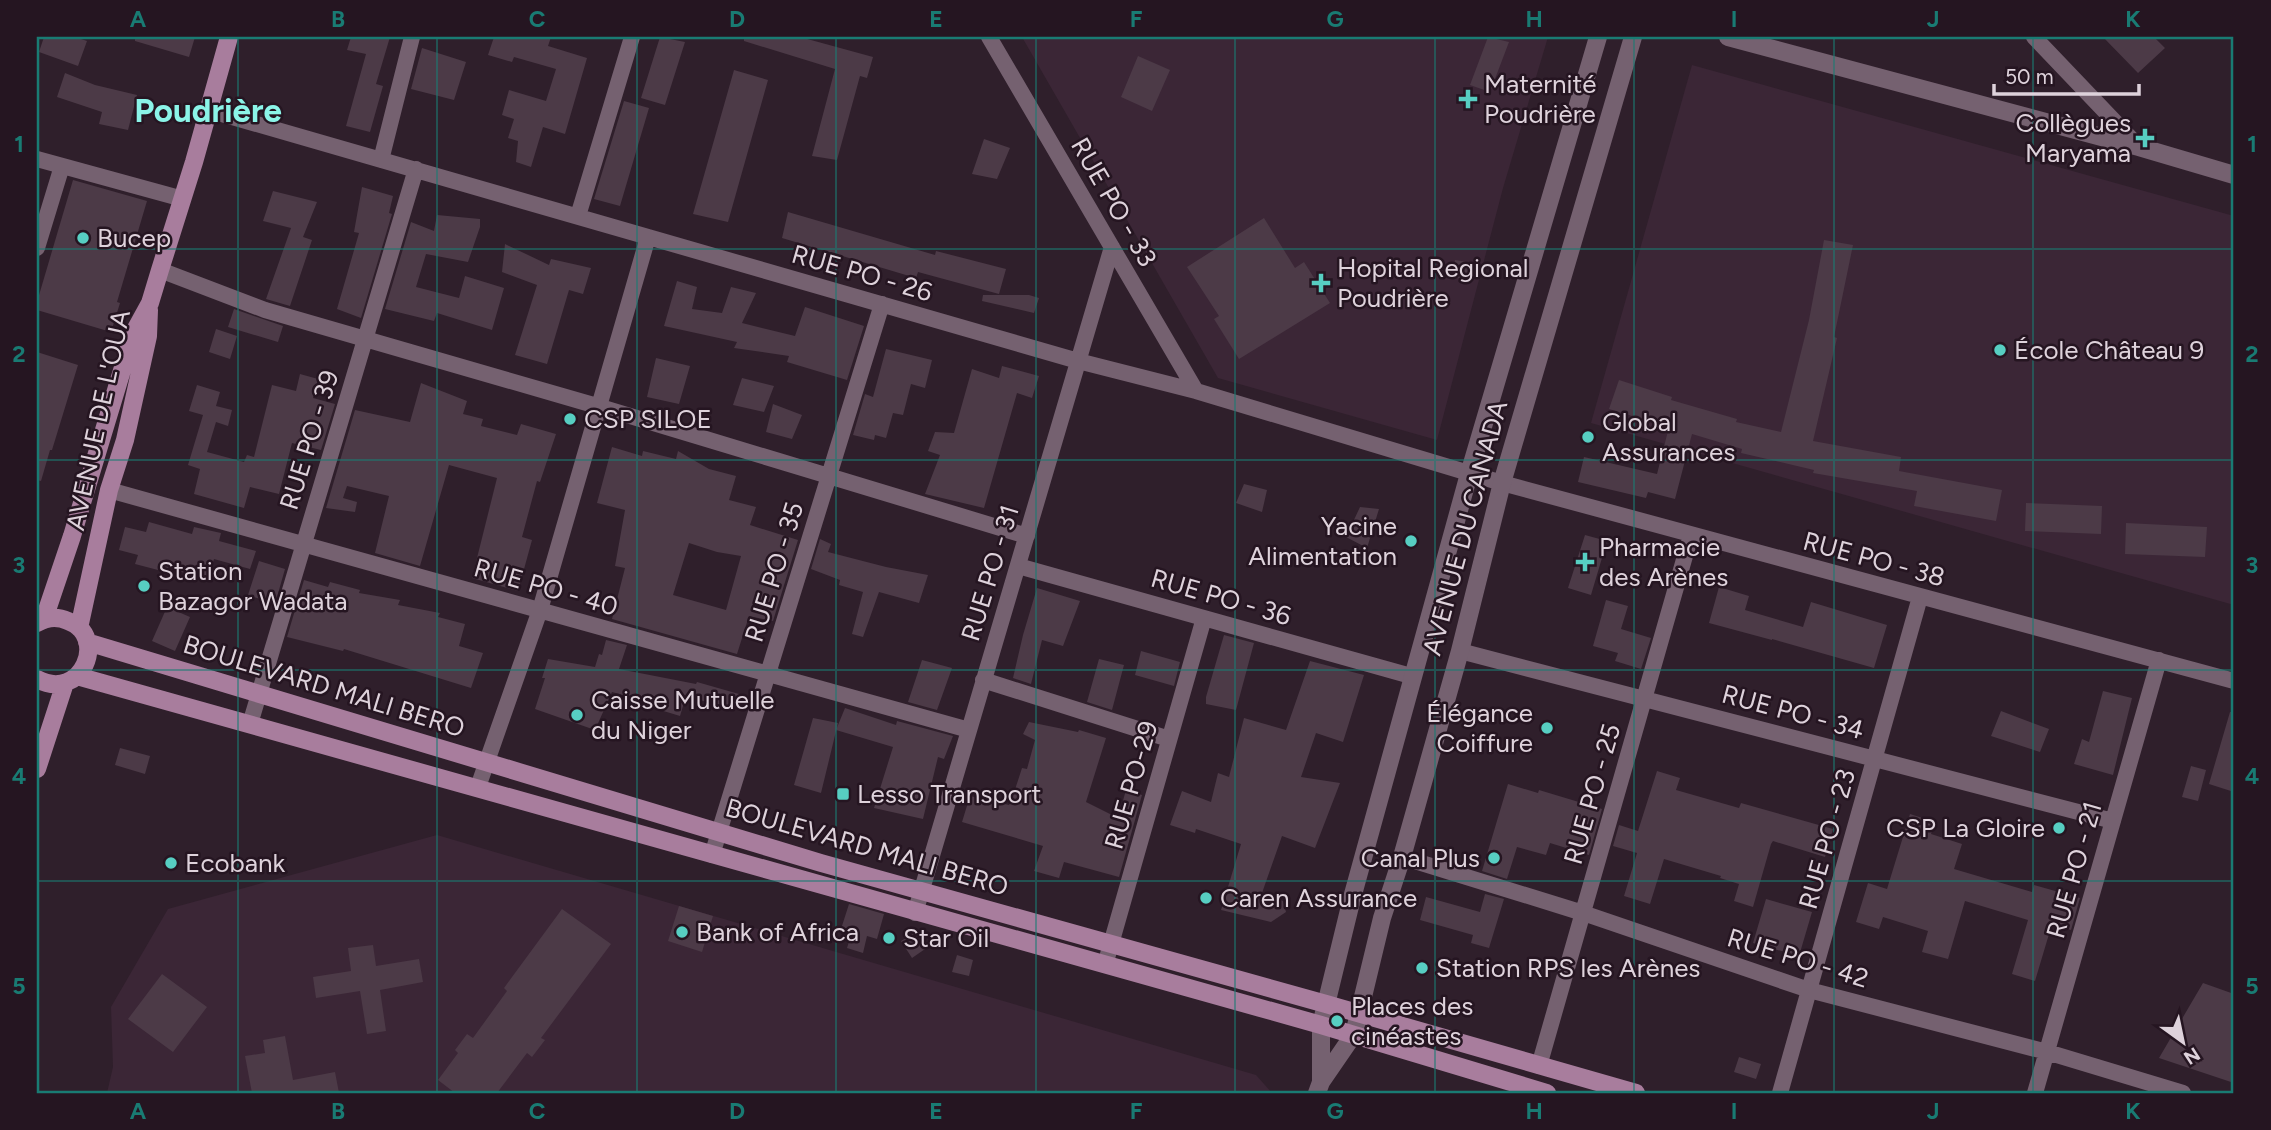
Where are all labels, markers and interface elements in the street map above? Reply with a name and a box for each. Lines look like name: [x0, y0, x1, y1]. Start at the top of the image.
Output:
text: A: [130, 5, 147, 33]
text: B: [331, 5, 345, 33]
text: C: [529, 5, 546, 33]
text: D: [729, 5, 745, 33]
text: E: [929, 5, 943, 33]
text: F: [1130, 5, 1143, 33]
text: G: [1326, 5, 1344, 33]
text: H: [1525, 5, 1543, 33]
text: I: [1731, 5, 1737, 33]
text: J: [1927, 5, 1939, 33]
text: K: [2125, 5, 2141, 33]
scale bar: [1994, 52, 2140, 96]
text: 50 m: [2005, 64, 2054, 89]
place label: Maternité Poudrière: [1484, 68, 1597, 130]
marker: Maternité Poudrière: [1458, 89, 1478, 109]
district label: Poudrière: [134, 91, 282, 130]
place label: Collègues Maryama: [2015, 107, 2131, 169]
text: 1: [14, 130, 24, 158]
marker: Collègues Maryama: [2137, 130, 2153, 146]
text: 1: [2247, 130, 2257, 158]
street label: RUE PO - 33: [1064, 132, 1164, 272]
place label: Bucep: [97, 222, 171, 254]
marker: Bucep: [75, 230, 91, 246]
street label: RUE PO - 26: [788, 238, 936, 308]
place label: Hopital Regional Poudrière: [1337, 252, 1529, 314]
marker: Hopital Regional Poudrière: [1311, 273, 1331, 293]
street label: AVENUE DE L'OUA: [59, 306, 137, 533]
place label: École Château 9: [2014, 334, 2204, 366]
text: 2: [12, 340, 26, 368]
text: 2: [2245, 340, 2259, 368]
marker: École Château 9: [1992, 342, 2008, 358]
street label: RUE PO - 39: [273, 366, 345, 514]
street label: AVENUE DU CANADA: [1416, 397, 1515, 659]
place label: CSP SILOE: [584, 403, 712, 435]
place label: Global Assurances: [1602, 406, 1735, 468]
marker: CSP SILOE: [562, 411, 578, 427]
marker: Global Assurances: [1580, 429, 1596, 445]
street label: RUE PO - 35: [738, 498, 810, 646]
street label: RUE PO - 31: [954, 501, 1026, 645]
place label: Yacine Alimentation: [1248, 510, 1397, 572]
street label: RUE PO - 38: [1800, 525, 1948, 593]
place label: Pharmacie des Arènes: [1599, 531, 1728, 593]
marker: Yacine Alimentation: [1403, 533, 1419, 549]
text: 3: [13, 551, 25, 579]
street label: RUE PO - 40: [470, 551, 622, 623]
text: 3: [2246, 551, 2258, 579]
marker: Pharmacie des Arènes: [1577, 554, 1593, 570]
place label: Station Bazagor Wadata: [158, 555, 347, 617]
street label: RUE PO - 36: [1147, 562, 1295, 632]
marker: Station Bazagor Wadata: [136, 578, 152, 594]
street label: BOULEVARD MALI BERO: [179, 628, 469, 744]
street label: RUE PO - 34: [1718, 678, 1868, 746]
place label: Caisse Mutuelle du Niger: [591, 684, 775, 746]
place label: Élégance Coiffure: [1426, 697, 1533, 759]
marker: Caisse Mutuelle du Niger: [569, 707, 585, 723]
street label: RUE PO-29: [1097, 717, 1165, 853]
marker: Élégance Coiffure: [1539, 720, 1555, 736]
street label: RUE PO - 25: [1557, 720, 1627, 868]
text: 4: [12, 762, 26, 790]
text: 4: [2245, 762, 2259, 790]
street label: RUE PO - 23: [1792, 765, 1862, 913]
place label: Lesso Transport: [857, 778, 1041, 810]
marker: Lesso Transport: [835, 786, 851, 802]
street label: BOULEVARD MALI BERO: [722, 791, 1012, 903]
street label: RUE PO - 21: [2039, 798, 2109, 942]
place label: CSP La Gloire: [1886, 812, 2045, 844]
marker: CSP La Gloire: [2051, 820, 2067, 836]
place label: Canal Plus: [1361, 842, 1480, 874]
place label: Ecobank: [185, 847, 286, 879]
marker: Canal Plus: [1486, 850, 1502, 866]
marker: Ecobank: [163, 855, 179, 871]
place label: Caren Assurance: [1220, 882, 1417, 914]
marker: Caren Assurance: [1198, 890, 1214, 906]
place label: Bank of Africa: [696, 916, 859, 948]
street label: RUE PO - 42: [1723, 921, 1873, 995]
place label: Star Oil: [903, 922, 989, 954]
marker: Bank of Africa: [674, 924, 690, 940]
marker: Star Oil: [881, 930, 897, 946]
place label: Station RPS les Arènes: [1436, 952, 1700, 984]
marker: Station RPS les Arènes: [1414, 960, 1430, 976]
text: 5: [12, 972, 26, 1000]
text: 5: [2245, 972, 2259, 1000]
place label: Places des cinéastes: [1351, 990, 1473, 1052]
north arrow: [2148, 1007, 2218, 1078]
marker: Places des cinéastes: [1329, 1013, 1345, 1029]
text: N: [2180, 1042, 2204, 1069]
text: A: [130, 1097, 147, 1125]
text: B: [331, 1097, 345, 1125]
text: C: [529, 1097, 546, 1125]
text: D: [729, 1097, 745, 1125]
text: E: [929, 1097, 943, 1125]
text: F: [1130, 1097, 1143, 1125]
text: G: [1326, 1097, 1344, 1125]
text: H: [1525, 1097, 1543, 1125]
text: I: [1731, 1097, 1737, 1125]
text: J: [1927, 1097, 1939, 1125]
text: K: [2125, 1097, 2141, 1125]

